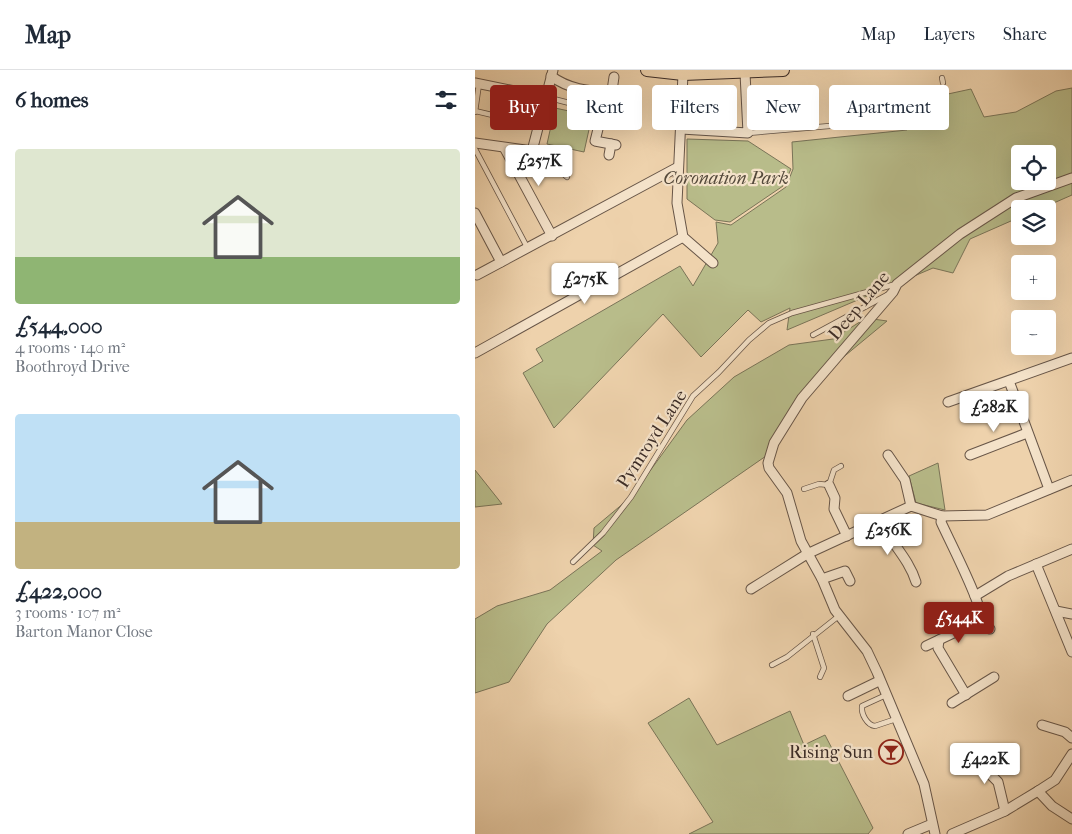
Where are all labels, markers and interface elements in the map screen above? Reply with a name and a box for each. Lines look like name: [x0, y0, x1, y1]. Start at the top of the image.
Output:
text: Map: [25, 21, 71, 49]
text: Map: [861, 24, 895, 45]
text: Layers: [923, 24, 975, 45]
text: Share: [1003, 24, 1047, 45]
chip: Buy: [490, 85, 557, 130]
chip: Rent: [567, 85, 642, 130]
chip: Filters: [652, 85, 737, 130]
chip: New: [747, 85, 819, 130]
chip: Apartment: [829, 85, 949, 130]
icon: filters: [432, 86, 460, 114]
text: 6 homes: [15, 88, 89, 112]
pin: £257K: [504, 144, 574, 187]
map controls: [1011, 145, 1056, 355]
button: locate: [1011, 145, 1056, 190]
text: £257K: [516, 151, 562, 170]
park label: Coronation Park: [663, 168, 789, 189]
icon: home: [193, 182, 283, 272]
button: layers: [1011, 200, 1056, 245]
button: +: [1011, 255, 1056, 300]
pin: £275K: [550, 262, 620, 305]
street label: Deep Lane: [824, 267, 894, 345]
text: £275K: [562, 269, 608, 288]
button: −: [1011, 310, 1056, 355]
text: £544,000: [15, 314, 103, 338]
text: 4 rooms · 140 m²: [15, 338, 125, 357]
text: Boothroyd Drive: [15, 357, 130, 376]
street label: Pymroyd Lane: [613, 386, 692, 492]
pin: £282K: [959, 390, 1029, 433]
text: £282K: [971, 397, 1017, 416]
icon: home: [193, 447, 283, 537]
pin: £256K: [853, 514, 923, 556]
text: £256K: [865, 520, 911, 539]
text: £422,000: [15, 579, 102, 603]
pin: £544K: [924, 602, 994, 644]
text: 3 rooms · 107 m²: [15, 603, 121, 622]
text: £544K: [935, 608, 983, 627]
text: Barton Manor Close: [15, 622, 153, 641]
bar icon: Rising Sun: [878, 739, 904, 765]
place label: Rising Sun: [789, 742, 874, 763]
pin: £422K: [950, 742, 1020, 785]
text: £422K: [961, 749, 1009, 768]

